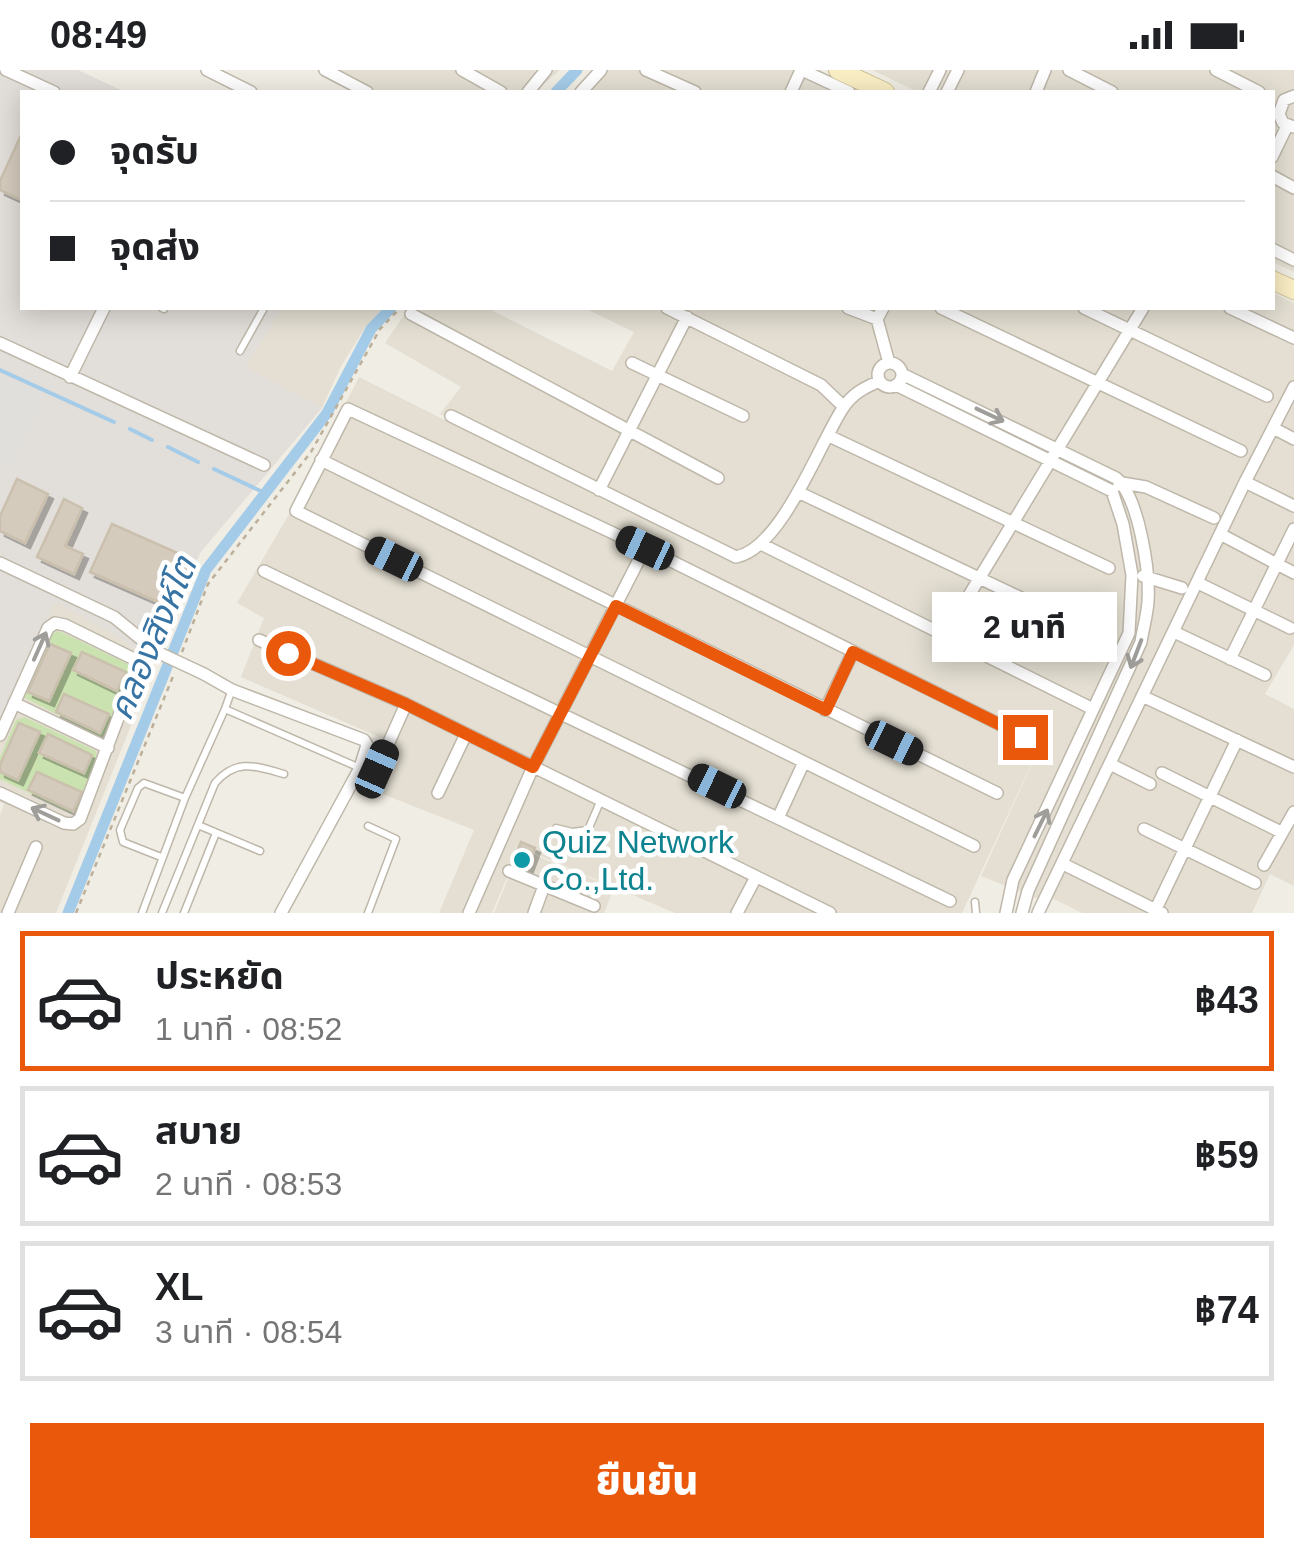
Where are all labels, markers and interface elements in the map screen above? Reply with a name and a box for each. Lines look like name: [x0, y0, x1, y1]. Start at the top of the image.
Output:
text: 08:49: [50, 14, 147, 56]
text: จุดรับ: [110, 130, 199, 172]
text: จุดส่ง: [110, 226, 200, 268]
one-way arrow: [975, 407, 1005, 426]
car: [611, 522, 679, 574]
car: [360, 532, 428, 586]
water label: คลองสิงห์โต: [100, 549, 204, 725]
callout: 2 นาที: [932, 592, 1118, 662]
text: 2 นาที: [983, 609, 1066, 645]
one-way arrow: [32, 631, 50, 662]
route start: [266, 631, 311, 676]
one-way arrow: [1126, 637, 1144, 668]
route end: [1003, 715, 1048, 760]
car: [860, 716, 928, 770]
car: [351, 735, 403, 803]
car: [683, 759, 751, 813]
one-way arrow: [31, 804, 61, 823]
one-way arrow: [1032, 808, 1051, 838]
place label: Quiz Network Co.,Ltd.: [542, 824, 735, 897]
marker: Quiz Network Co.,Ltd.: [511, 849, 533, 871]
text: ประหยัด: [155, 955, 284, 997]
icon: car: [35, 956, 125, 1046]
text: ฿43: [1195, 979, 1259, 1021]
text: 1 นาที · 08:52: [155, 1011, 342, 1047]
text: สบาย: [155, 1110, 242, 1152]
icon: car: [35, 1111, 125, 1201]
text: ฿59: [1195, 1134, 1259, 1176]
text: 2 นาที · 08:53: [155, 1166, 342, 1202]
icon: car: [35, 1266, 125, 1356]
text: XL: [155, 1266, 204, 1308]
text: ฿74: [1195, 1289, 1259, 1331]
text: 3 นาที · 08:54: [155, 1314, 342, 1350]
button: ยืนยัน: [30, 1423, 1264, 1538]

